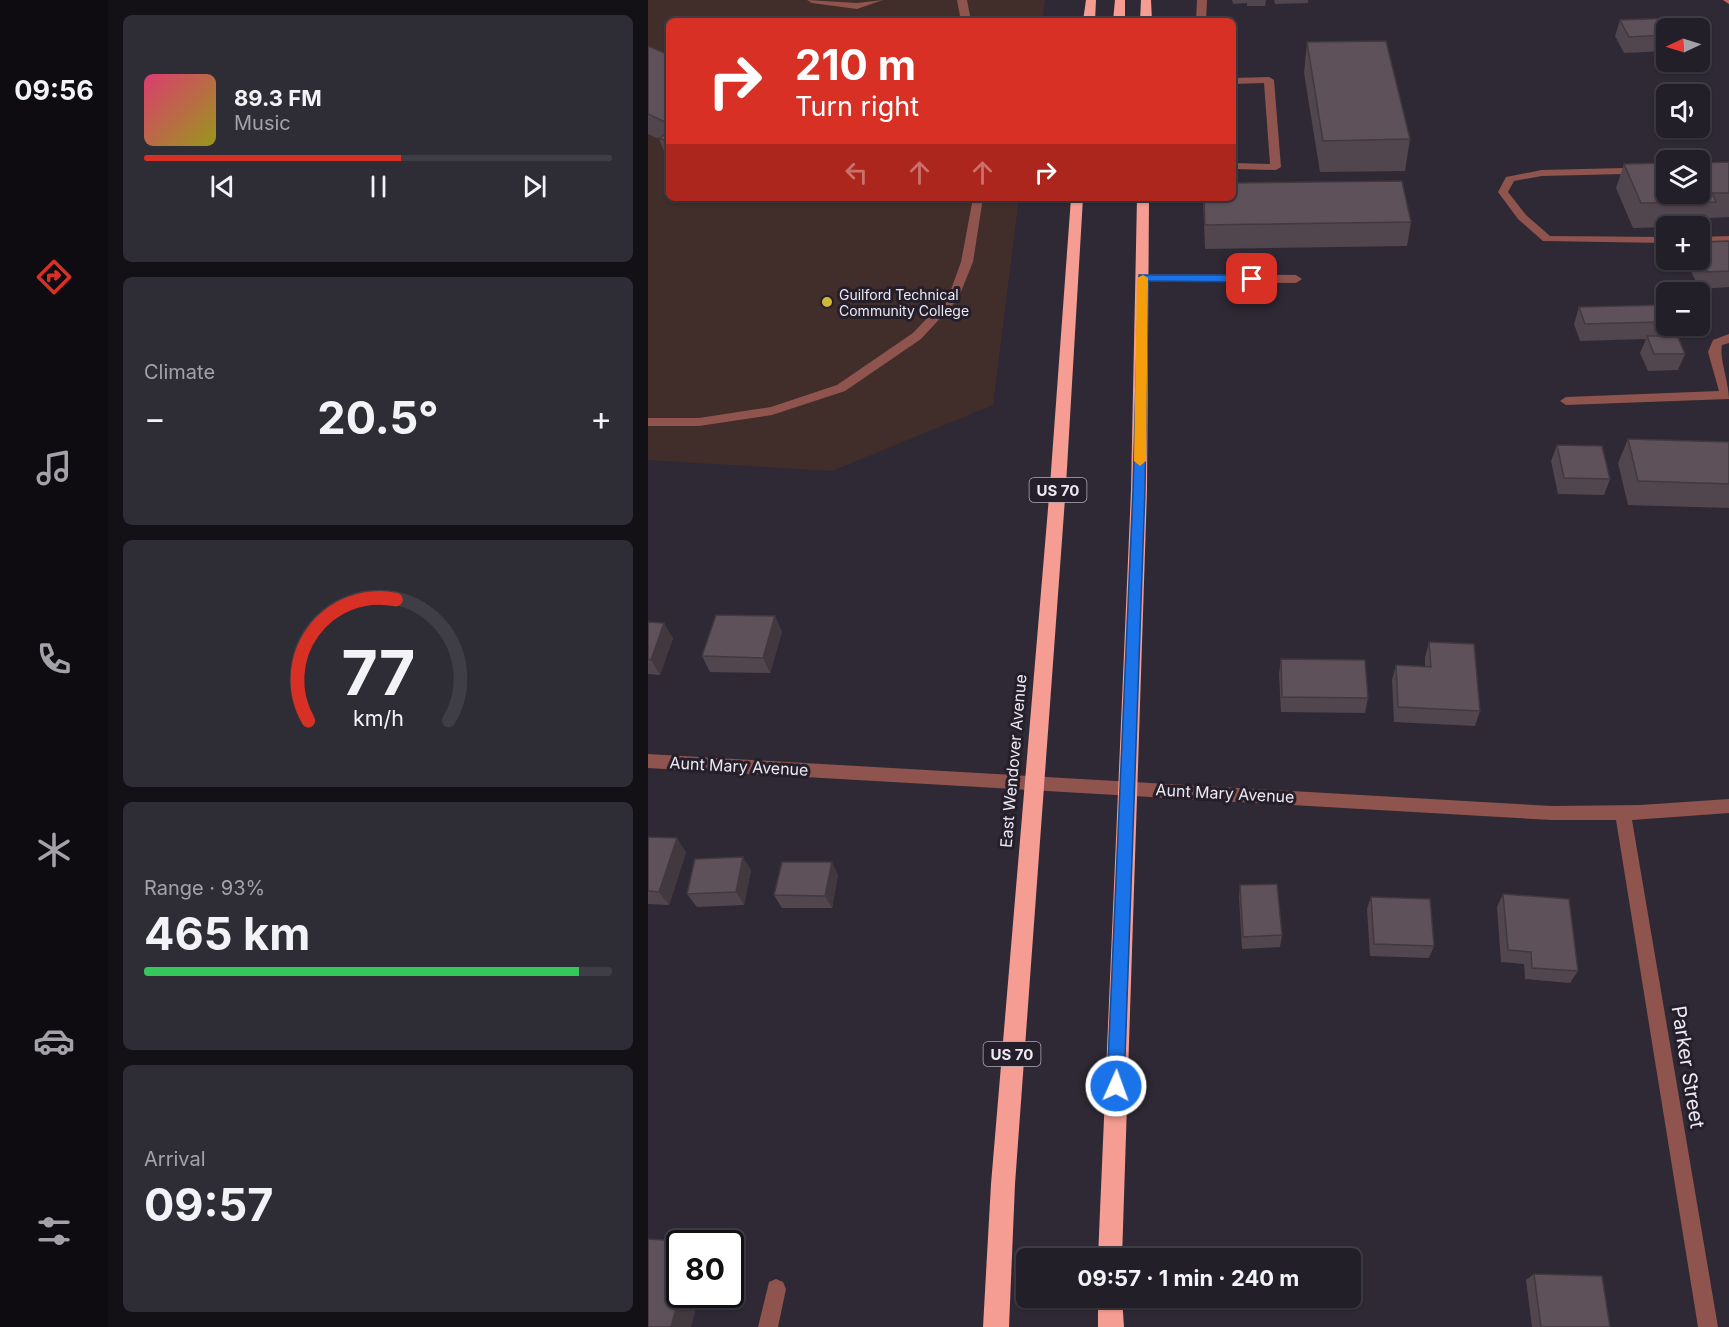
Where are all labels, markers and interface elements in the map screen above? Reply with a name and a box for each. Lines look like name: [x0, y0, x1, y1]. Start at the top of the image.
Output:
north arrow: [1656, 18, 1710, 72]
map controls: [1656, 18, 1710, 336]
text: 210 m: [795, 39, 916, 90]
icon: right: [696, 42, 774, 120]
text: 09:56: [14, 74, 94, 107]
button: sound: [1656, 84, 1710, 138]
text: 89.3 FM: [234, 85, 322, 111]
text: Turn right: [795, 90, 919, 123]
text: Music: [234, 111, 291, 135]
button: layers: [1656, 150, 1710, 204]
icon: left: [840, 156, 873, 189]
icon: ahead: [903, 156, 936, 189]
icon: ahead: [966, 156, 999, 189]
icon: right: [1029, 156, 1062, 189]
icon: previous: [206, 170, 239, 203]
icon: pause: [362, 170, 395, 203]
icon: next: [518, 170, 551, 203]
button: +: [1656, 216, 1710, 270]
pin: [1226, 253, 1277, 304]
icon: directions: [33, 256, 75, 298]
icon: arrive: [1235, 262, 1268, 295]
button: −: [1656, 282, 1710, 336]
place label: Guilford Technical Community College: [839, 286, 969, 319]
marker: Guilford Technical Community College: [820, 295, 834, 309]
text: Climate: [144, 360, 215, 384]
text: 20.5°: [317, 390, 439, 445]
text: −: [144, 398, 166, 438]
text: +: [590, 398, 612, 438]
icon: music: [33, 447, 75, 489]
road number: US 70: [1030, 478, 1086, 502]
text: 77: [341, 635, 415, 710]
icon: phone: [33, 638, 75, 680]
street label: East Wendover Avenue: [995, 673, 1031, 849]
text: km/h: [353, 705, 403, 731]
street label: Aunt Mary Avenue: [669, 752, 809, 780]
street label: Aunt Mary Avenue: [1155, 779, 1295, 807]
icon: climate: [33, 829, 75, 871]
text: Range · 93%: [144, 876, 265, 900]
text: 465 km: [144, 906, 310, 961]
street label: Parker Street: [1666, 1004, 1710, 1130]
icon: car: [33, 1020, 75, 1062]
road number: US 70: [984, 1042, 1040, 1066]
position arrow: [1084, 1054, 1148, 1118]
text: Arrival: [144, 1147, 206, 1171]
text: 09:57: [144, 1177, 274, 1232]
icon: filters: [33, 1210, 75, 1252]
speed limit sign: 80: [666, 1230, 744, 1308]
text: 09:57 · 1 min · 240 m: [1078, 1265, 1299, 1291]

